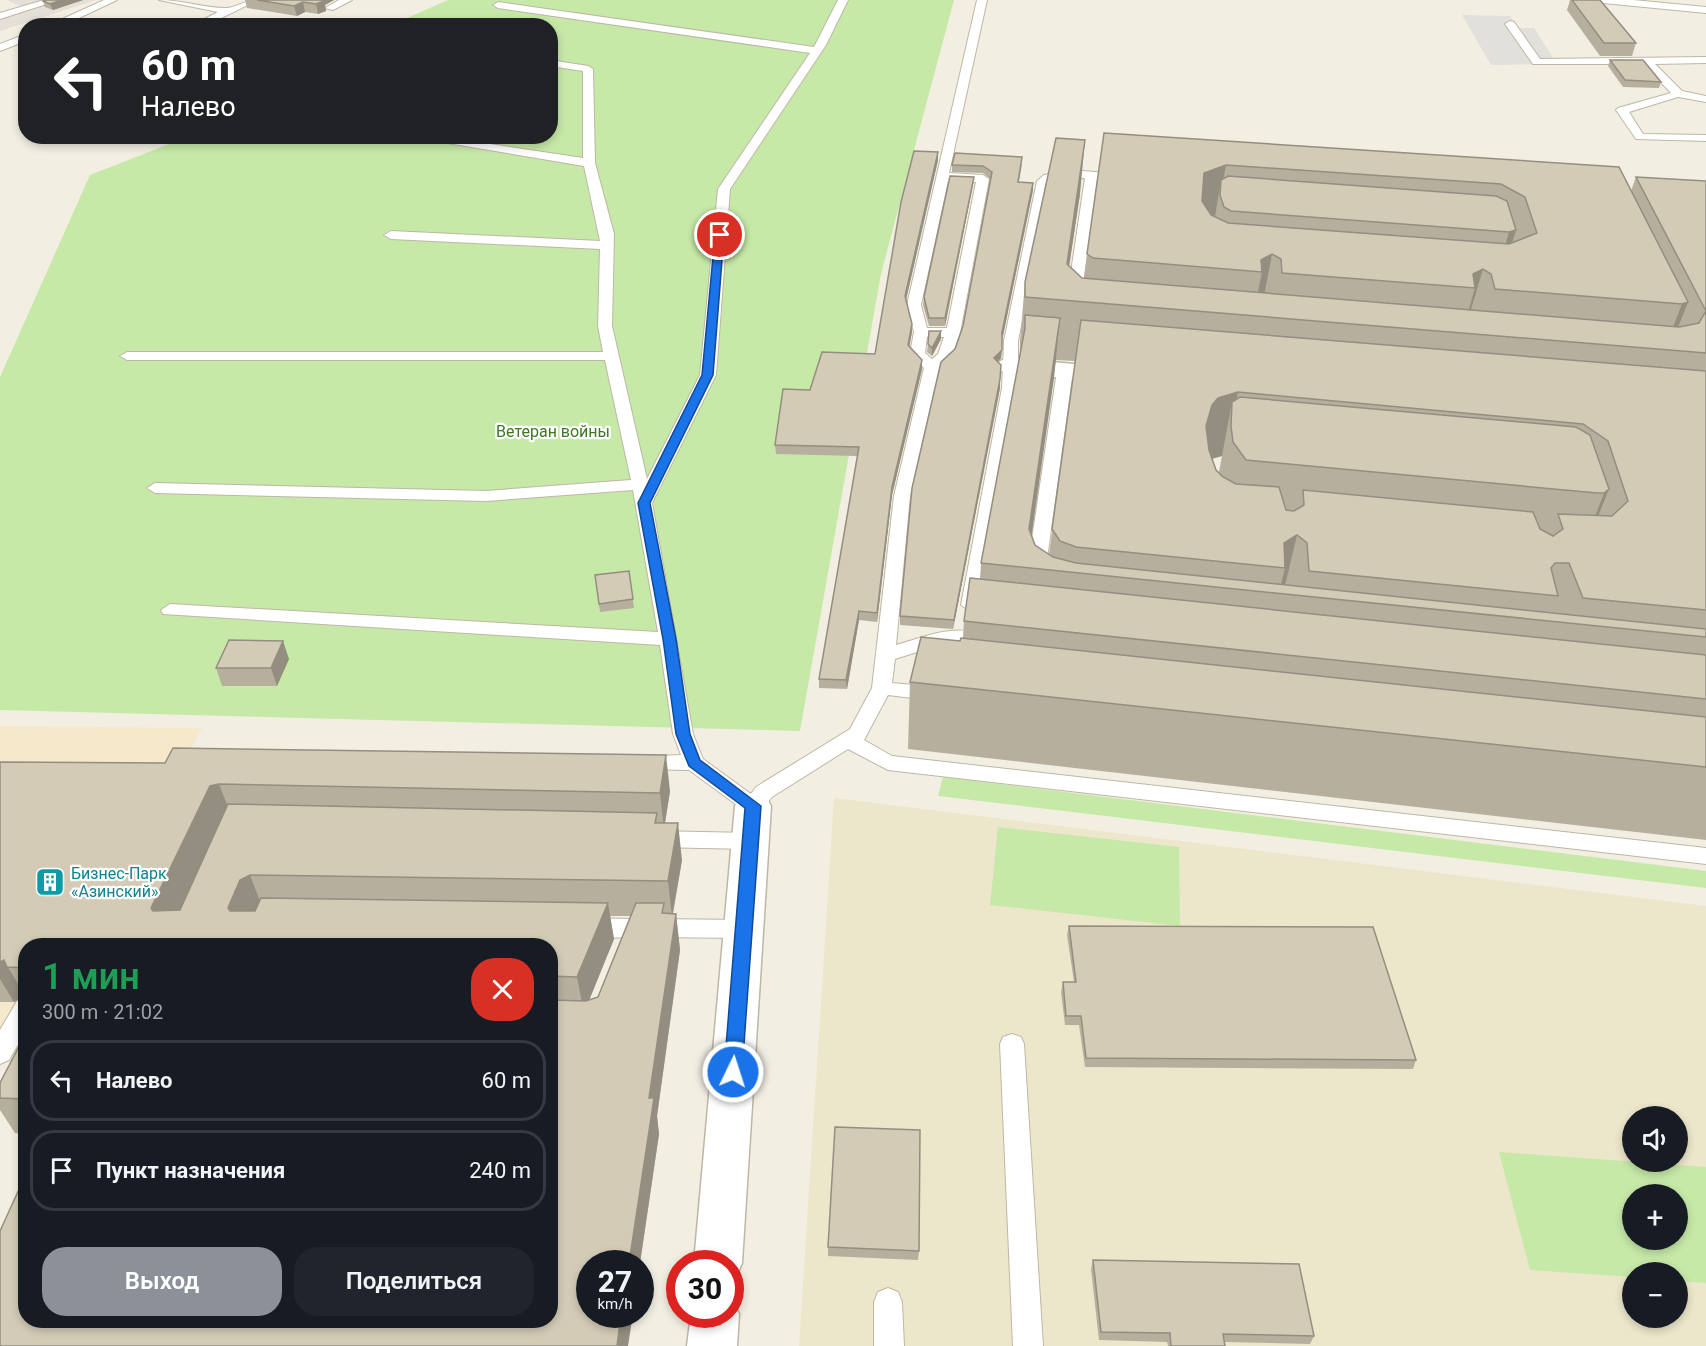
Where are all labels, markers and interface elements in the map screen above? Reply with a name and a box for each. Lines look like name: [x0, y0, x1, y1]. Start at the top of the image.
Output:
text: 60 m: [141, 41, 236, 90]
icon: left: [42, 42, 120, 120]
text: Налево: [141, 91, 236, 123]
pin: [694, 209, 745, 260]
icon: arrive: [703, 218, 736, 251]
park label: Ветеран войны: [496, 422, 610, 441]
place label: Бизнес-Парк «Азинский»: [71, 864, 167, 901]
building icon: Бизнес-Парк «Азинский»: [34, 866, 66, 898]
text: 1 мин: [42, 956, 140, 998]
button: close: [471, 958, 534, 1021]
text: 300 m · 21:02: [42, 1000, 163, 1024]
position arrow: [701, 1040, 765, 1104]
icon: left: [45, 1064, 78, 1097]
text: Налево: [96, 1068, 173, 1093]
text: 60 m: [482, 1068, 531, 1093]
map controls: [1622, 1106, 1688, 1328]
button: sound: [1622, 1106, 1688, 1172]
icon: arrive: [45, 1154, 78, 1187]
text: Пункт назначения: [96, 1158, 285, 1183]
text: 240 m: [469, 1158, 531, 1183]
button: +: [1622, 1184, 1688, 1250]
button: Выход: [42, 1247, 282, 1316]
button: Поделиться: [294, 1247, 534, 1316]
speed limit sign: 30: [666, 1250, 744, 1328]
button: −: [1622, 1262, 1688, 1328]
text: 27: [598, 1264, 632, 1299]
text: km/h: [597, 1295, 633, 1313]

